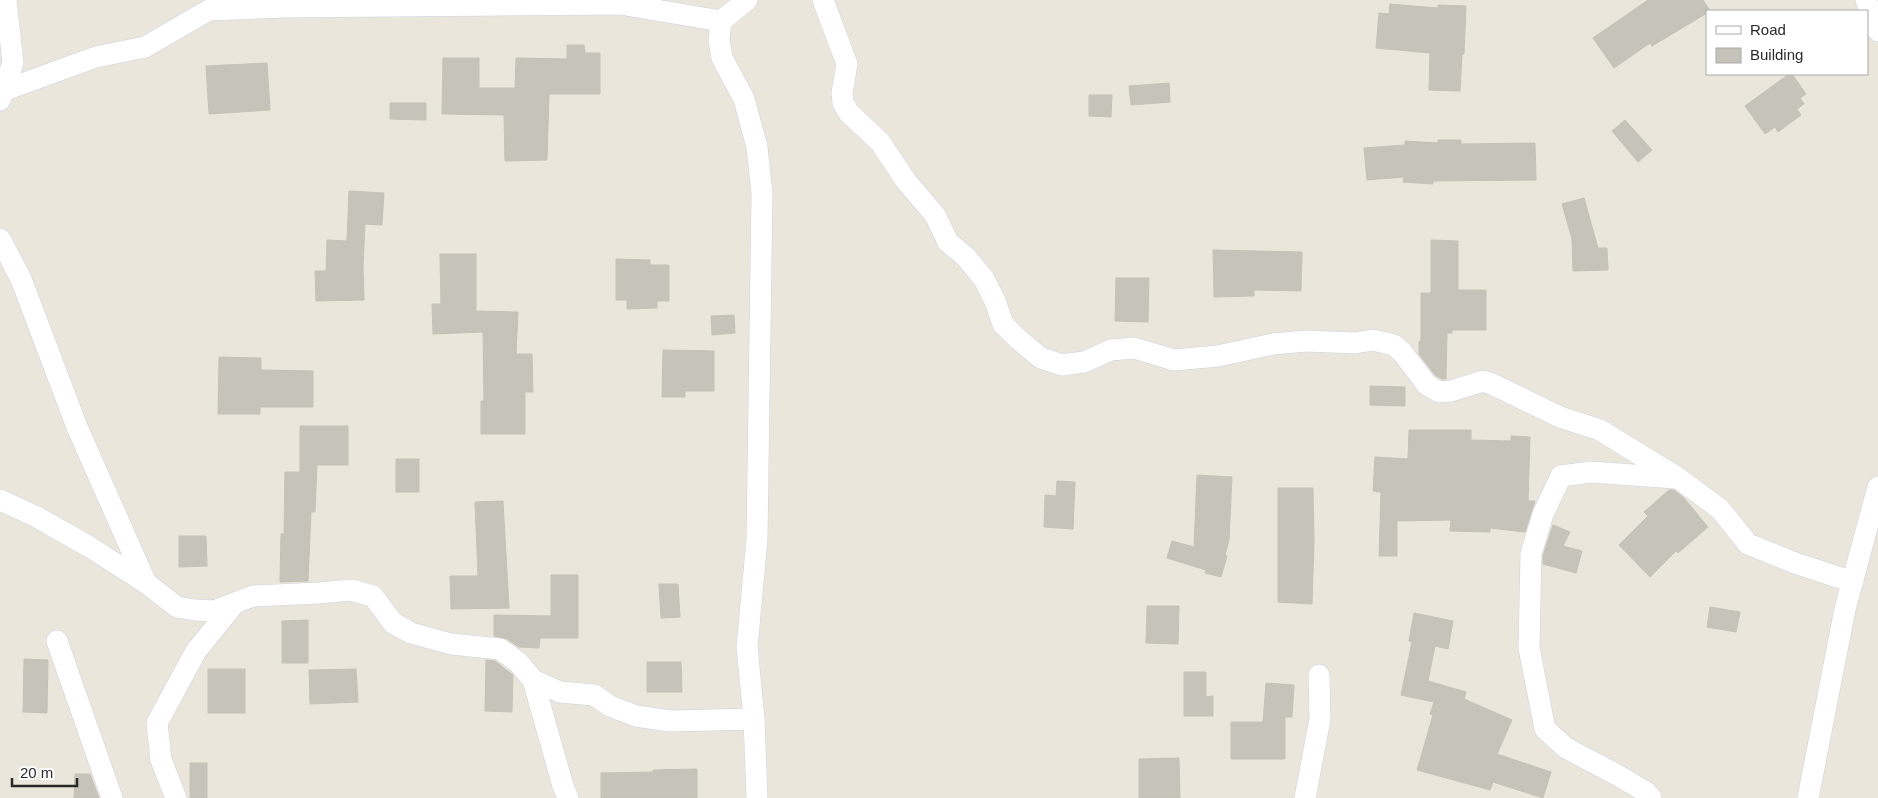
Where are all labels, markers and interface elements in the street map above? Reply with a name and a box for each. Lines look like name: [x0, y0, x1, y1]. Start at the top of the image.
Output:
legend: [1706, 10, 1868, 75]
text: Road: [1750, 21, 1786, 38]
text: Building: [1750, 46, 1803, 63]
scale bar: [12, 756, 78, 788]
text: 20 m: [20, 764, 53, 781]

